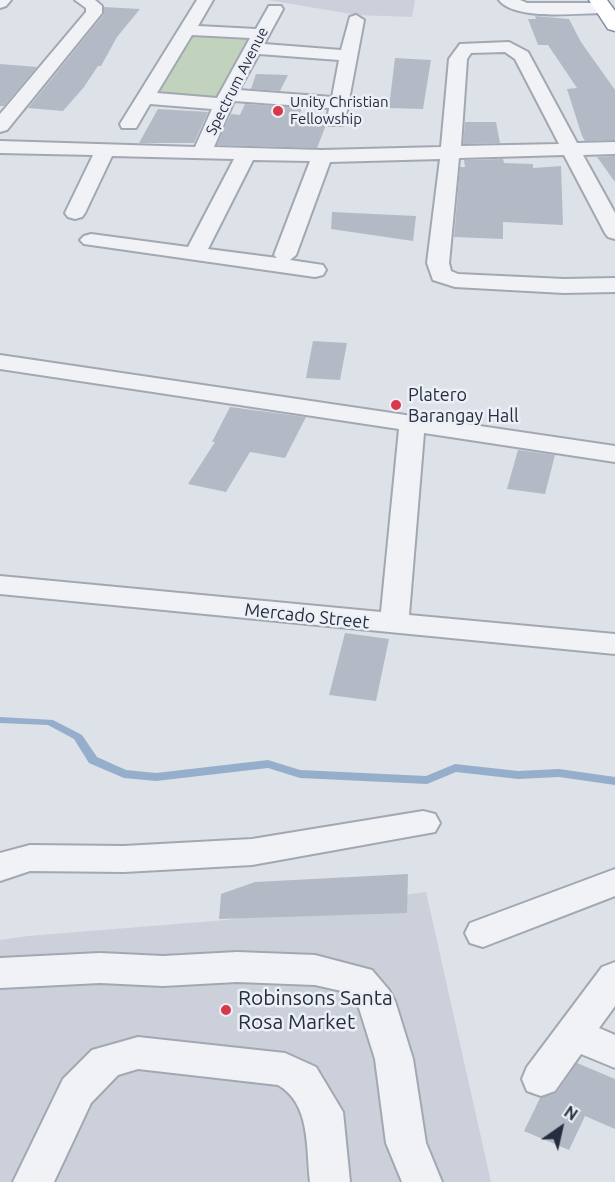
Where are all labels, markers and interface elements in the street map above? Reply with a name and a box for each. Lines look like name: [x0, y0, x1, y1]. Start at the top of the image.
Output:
street label: Spectrum Avenue: [202, 24, 272, 138]
place label: Unity Christian Fellowship: [290, 93, 388, 128]
marker: Unity Christian Fellowship: [271, 104, 285, 118]
place label: Platero Barangay Hall: [408, 384, 519, 426]
marker: Platero Barangay Hall: [389, 398, 403, 412]
street label: Mercado Street: [244, 599, 370, 633]
place label: Robinsons Santa Rosa Market: [238, 985, 393, 1035]
marker: Robinsons Santa Rosa Market: [219, 1003, 233, 1017]
north arrow: [531, 1098, 591, 1158]
text: N: [561, 1102, 581, 1124]

